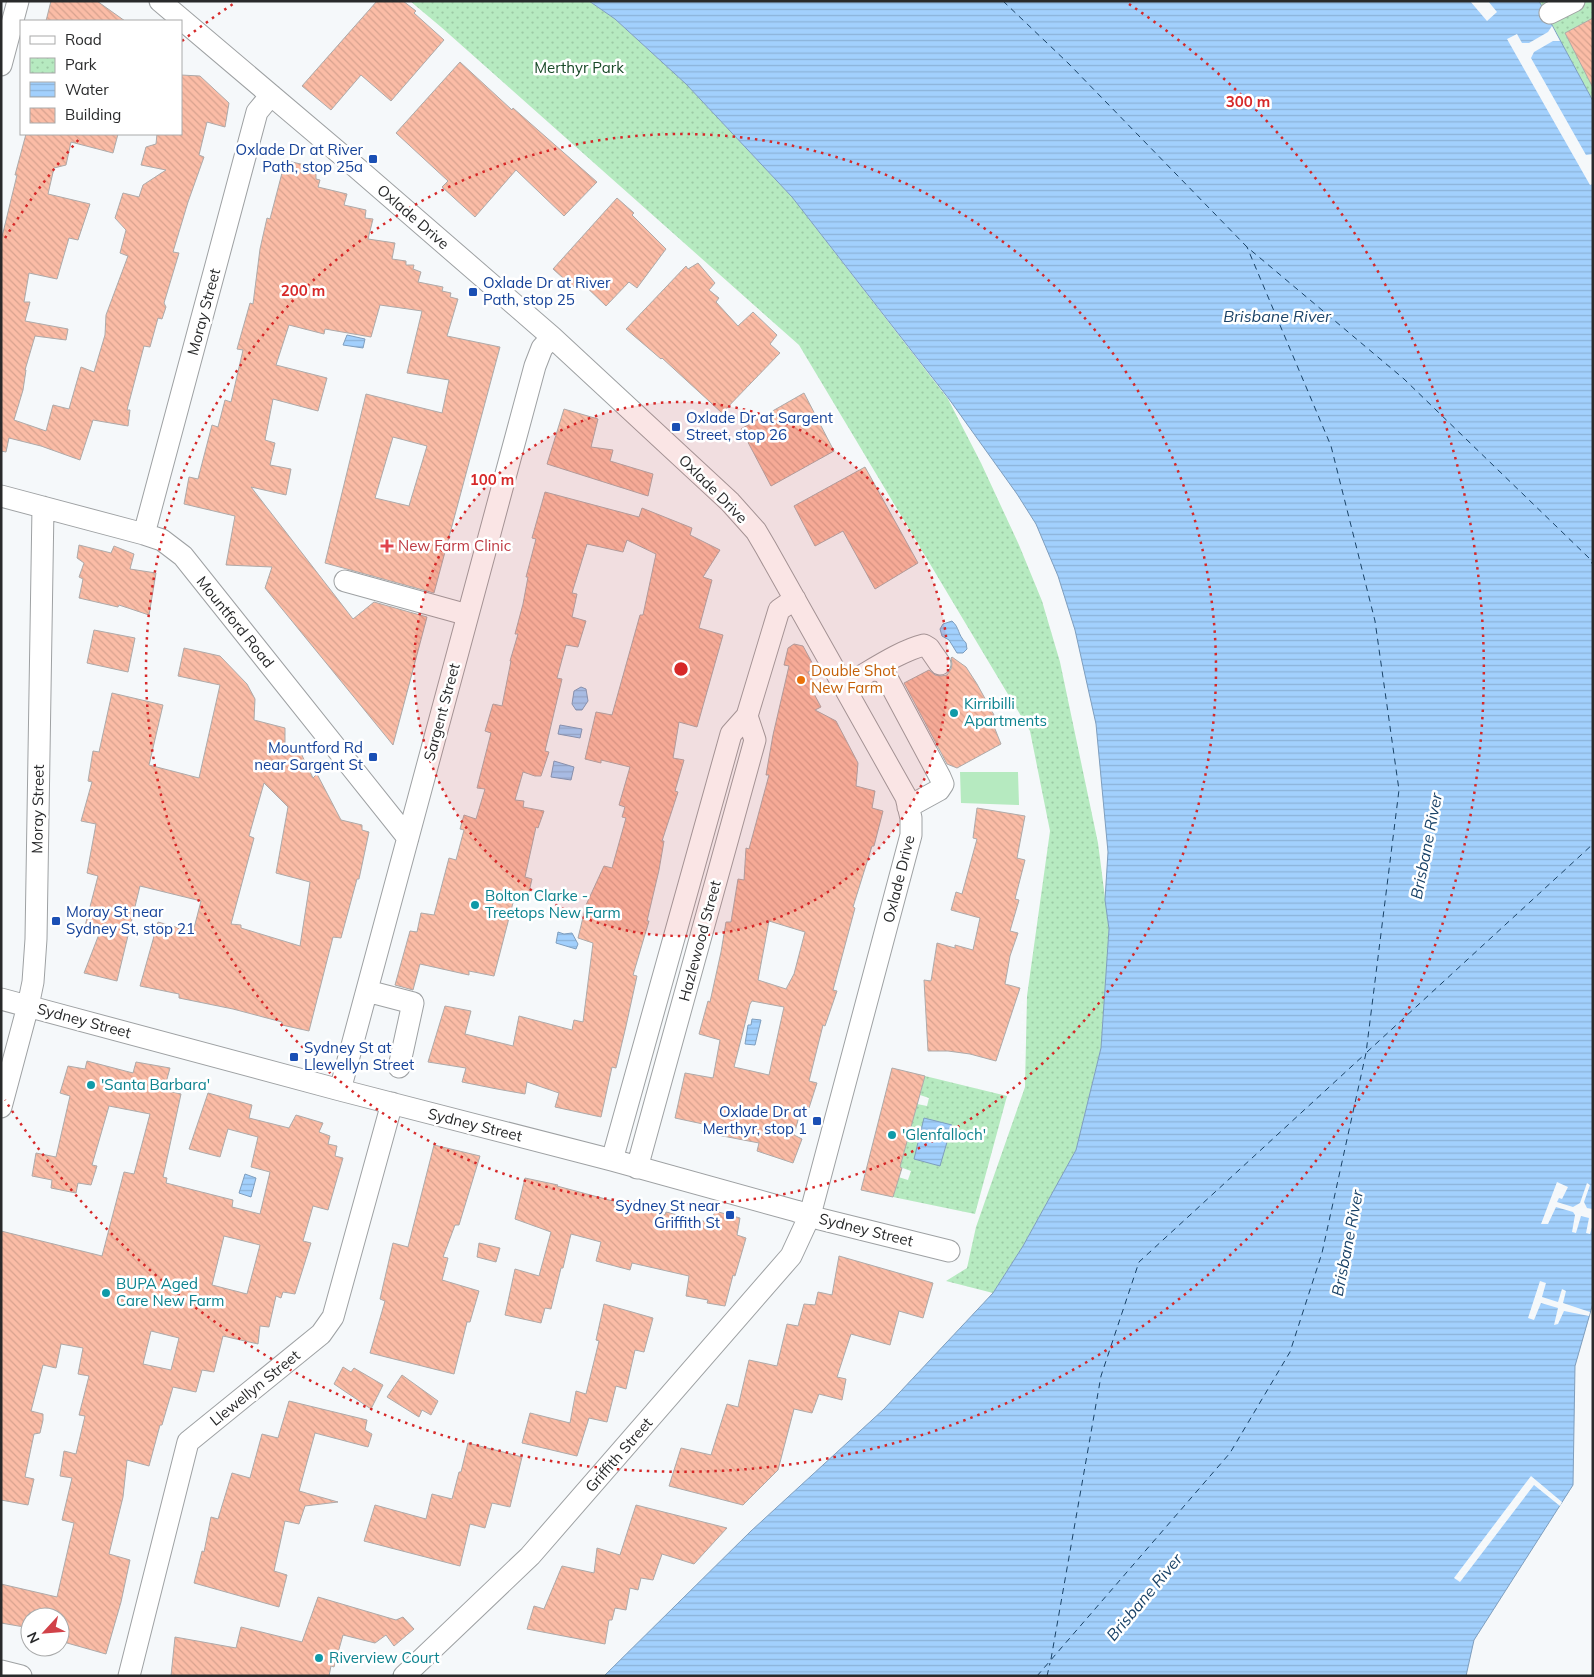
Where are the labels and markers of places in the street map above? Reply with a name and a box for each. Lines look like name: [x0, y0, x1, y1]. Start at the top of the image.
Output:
place label: Oxlade Dr at River Path, stop 25a: [236, 140, 364, 176]
marker: Oxlade Dr at River Path, stop 25a: [367, 153, 379, 165]
place label: Oxlade Dr at River Path, stop 25: [483, 273, 611, 309]
marker: Oxlade Dr at River Path, stop 25: [467, 286, 479, 298]
place label: Oxlade Dr at Sargent Street, stop 26: [686, 408, 833, 444]
marker: Oxlade Dr at Sargent Street, stop 26: [670, 421, 682, 433]
place label: New Farm Clinic: [398, 536, 511, 555]
marker: New Farm Clinic: [380, 539, 394, 553]
centre of rings: [672, 660, 690, 678]
place label: Double Shot New Farm: [811, 661, 896, 697]
marker: Double Shot New Farm: [795, 674, 807, 686]
place label: Kirribilli Apartments: [964, 694, 1047, 730]
marker: Kirribilli Apartments: [948, 707, 960, 719]
place label: Mountford Rd near Sargent St: [254, 738, 363, 774]
marker: Mountford Rd near Sargent St: [367, 751, 379, 763]
place label: Bolton Clarke - Treetops New Farm: [485, 886, 621, 922]
marker: Bolton Clarke - Treetops New Farm: [469, 899, 481, 911]
place label: Moray St near Sydney St, stop 21: [66, 902, 195, 938]
marker: Moray St near Sydney St, stop 21: [50, 915, 62, 927]
place label: Sydney St at Llewellyn Street: [304, 1038, 414, 1074]
marker: Sydney St at Llewellyn Street: [288, 1051, 300, 1063]
place label: 'Santa Barbara': [101, 1075, 210, 1094]
marker: 'Santa Barbara': [85, 1079, 97, 1091]
place label: Oxlade Dr at Merthyr, stop 1: [703, 1102, 807, 1138]
marker: Oxlade Dr at Merthyr, stop 1: [811, 1115, 823, 1127]
place label: 'Glenfalloch': [902, 1125, 986, 1144]
marker: 'Glenfalloch': [886, 1129, 898, 1141]
place label: Sydney St near Griffith St: [615, 1196, 721, 1232]
marker: Sydney St near Griffith St: [724, 1209, 736, 1221]
place label: BUPA Aged Care New Farm: [116, 1274, 224, 1310]
marker: BUPA Aged Care New Farm: [100, 1287, 112, 1299]
place label: Riverview Court: [329, 1648, 439, 1667]
marker: Riverview Court: [313, 1652, 325, 1664]

